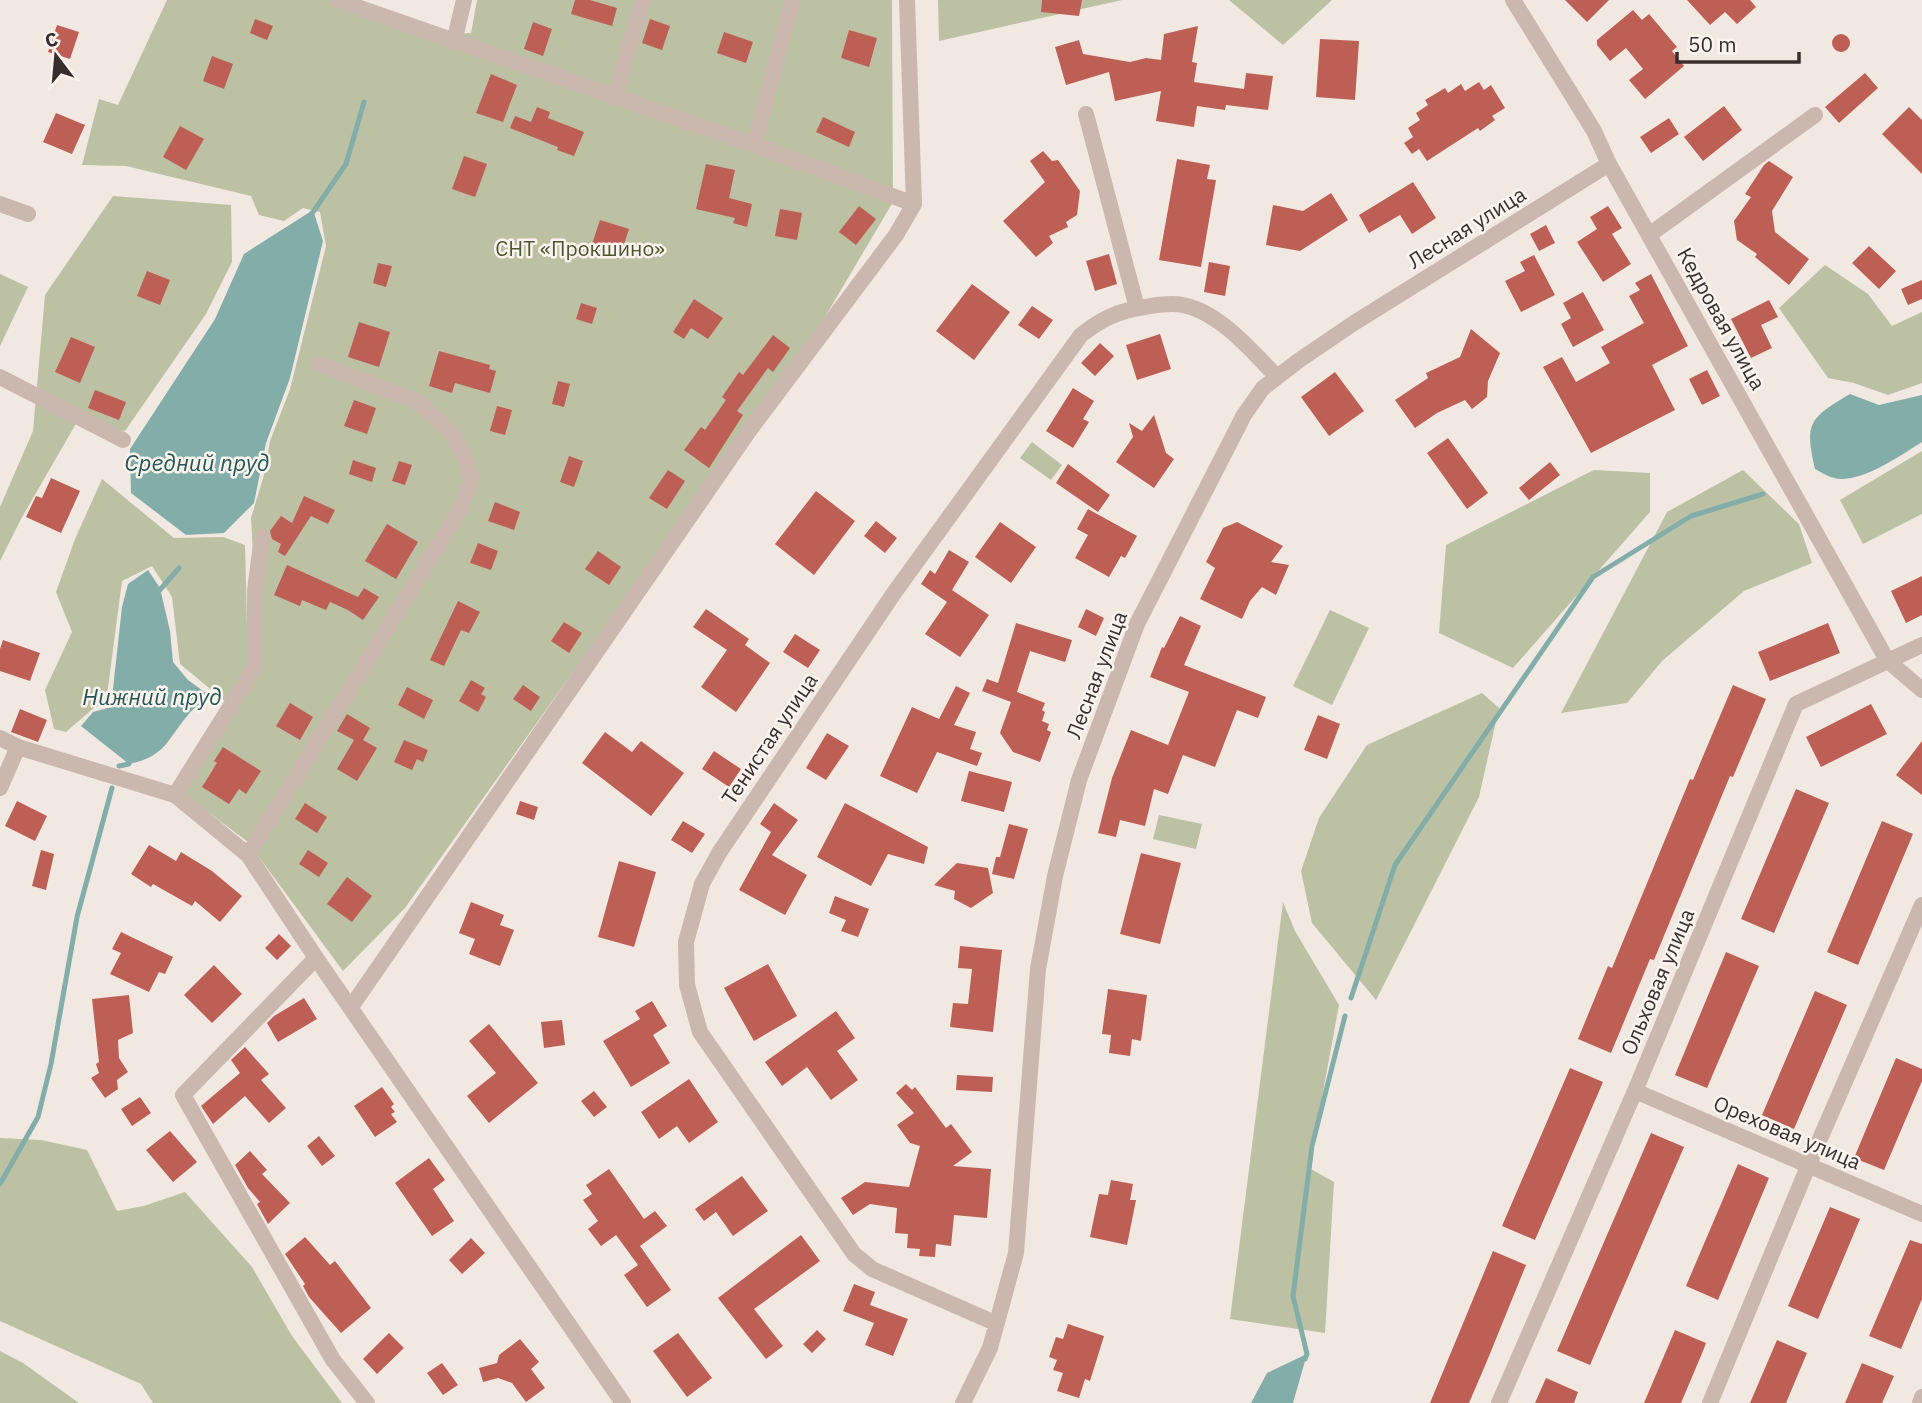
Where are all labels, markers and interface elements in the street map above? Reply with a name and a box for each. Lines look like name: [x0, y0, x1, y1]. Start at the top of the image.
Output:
north arrow: [21, 21, 91, 91]
scale bar: [1677, 21, 1800, 65]
text: С: [42, 26, 61, 53]
text: 50 m: [1688, 30, 1737, 58]
street label: Лесная улица: [1402, 180, 1531, 275]
park label: СНТ «Прокшино»: [495, 234, 665, 262]
street label: Кедровая улица: [1671, 242, 1773, 395]
water label: Средний пруд: [124, 447, 270, 477]
street label: Лесная улица: [1059, 607, 1133, 742]
street label: Тенистая улица: [715, 667, 823, 810]
water label: Нижний пруд: [82, 681, 222, 711]
street label: Ольховая улица: [1614, 904, 1701, 1059]
street label: Ореховая улица: [1709, 1088, 1865, 1176]

